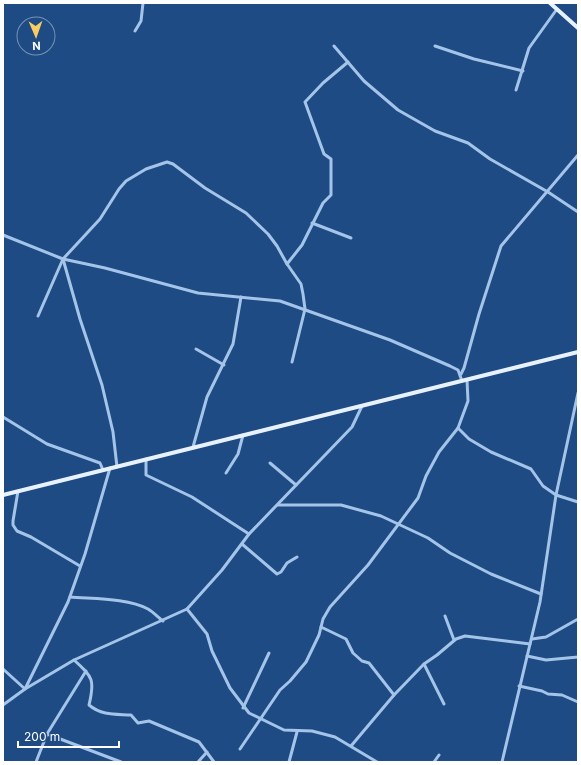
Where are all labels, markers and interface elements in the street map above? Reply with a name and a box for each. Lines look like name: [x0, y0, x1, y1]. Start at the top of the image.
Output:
north arrow: [16, 16, 56, 56]
text: N: [32, 39, 41, 53]
scale bar: [18, 723, 119, 749]
text: 200 m: [24, 729, 60, 744]

